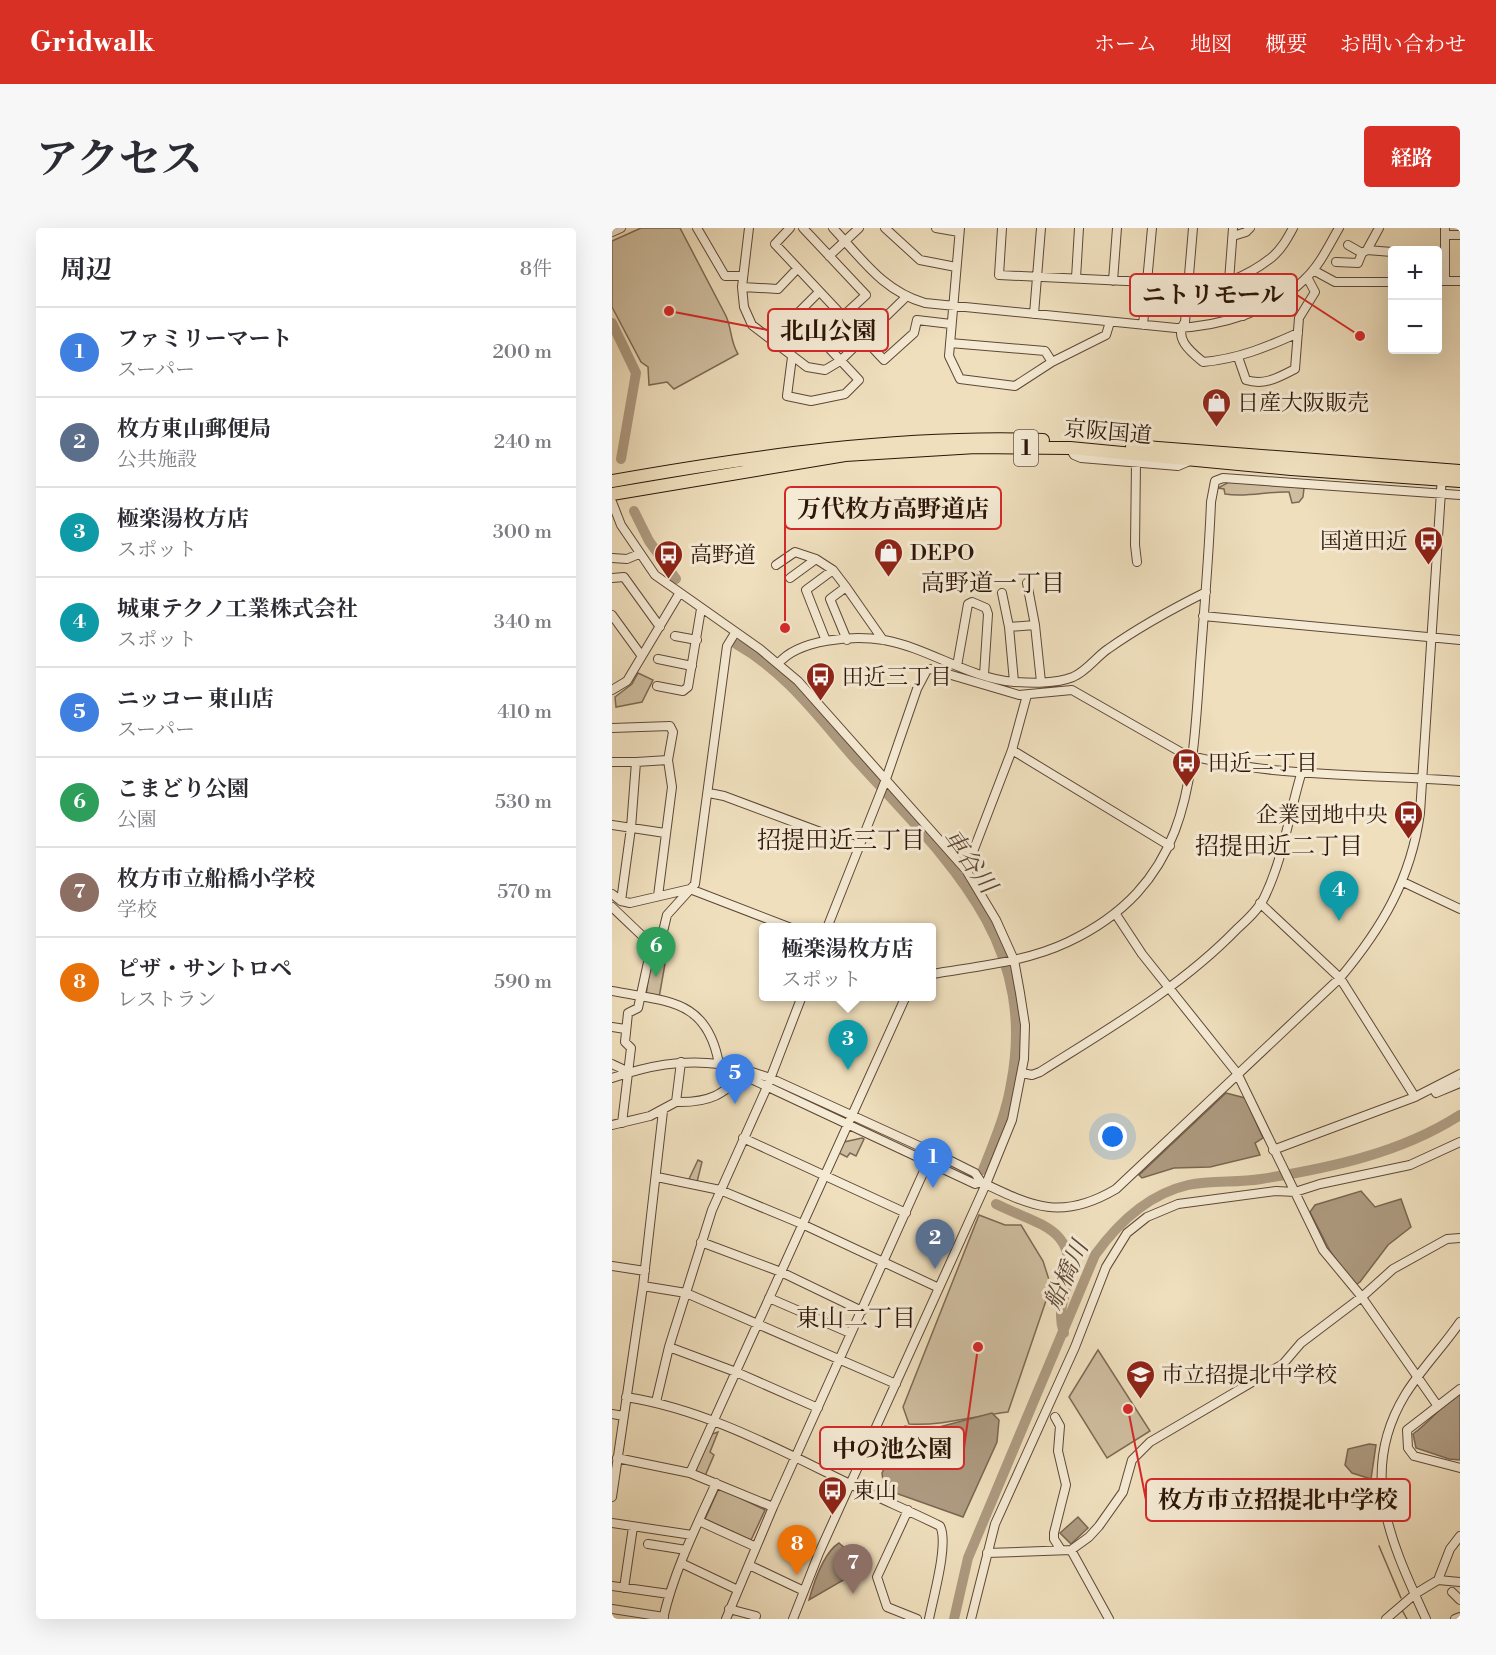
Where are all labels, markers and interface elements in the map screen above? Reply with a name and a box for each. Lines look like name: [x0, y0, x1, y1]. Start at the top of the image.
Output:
text: Gridwalk: [30, 25, 154, 60]
text: ホーム: [1094, 32, 1157, 58]
text: 地図: [1190, 32, 1232, 58]
text: 概要: [1265, 32, 1307, 58]
text: お問い合わせ: [1340, 32, 1466, 58]
button: 経路: [1364, 126, 1460, 187]
text: アクセス: [36, 134, 203, 187]
map controls: [1388, 246, 1442, 354]
button: +: [1388, 246, 1442, 300]
text: 周辺: [60, 254, 112, 286]
text: 8件: [520, 257, 552, 282]
callout: ニトリモール: [1130, 274, 1297, 316]
text: ニトリモール: [1142, 281, 1284, 311]
button: −: [1388, 300, 1442, 354]
callout: 北山公園: [768, 309, 888, 351]
text: 北山公園: [780, 317, 876, 347]
text: ファミリーマート: [117, 326, 293, 353]
text: 1: [75, 340, 84, 365]
text: 200 m: [492, 340, 552, 365]
text: スーパー: [117, 358, 195, 383]
shop icon: 日産大阪販売: [1200, 386, 1232, 428]
place label: 日産大阪販売: [1237, 390, 1369, 417]
street label: 京阪国道: [1063, 415, 1153, 450]
text: 枚方東山郵便局: [117, 416, 271, 443]
text: 2: [73, 430, 86, 455]
text: 240 m: [494, 430, 552, 455]
road number: 1: [1014, 430, 1038, 466]
text: 公共施設: [117, 448, 197, 473]
callout: 万代枚方高野道店: [785, 487, 1001, 529]
text: 万代枚方高野道店: [797, 495, 989, 525]
text: 極楽湯枚方店: [117, 506, 249, 533]
text: 3: [73, 520, 86, 545]
text: 300 m: [493, 520, 552, 545]
bus stop icon: 国道田近: [1413, 524, 1445, 566]
place label: 国道田近: [1320, 528, 1408, 555]
shop icon: DEPO: [873, 536, 905, 578]
text: スポット: [117, 538, 197, 563]
bus stop icon: 高野道: [653, 538, 685, 580]
place label: DEPO: [910, 540, 975, 567]
place label: 高野道: [690, 542, 756, 569]
district label: 高野道一丁目: [921, 569, 1065, 599]
text: 城東テクノ工業株式会社: [117, 596, 358, 623]
text: 4: [73, 610, 86, 635]
text: 340 m: [494, 610, 552, 635]
text: スポット: [117, 628, 197, 653]
bus stop icon: 田近三丁目: [805, 660, 837, 702]
place label: 田近三丁目: [842, 664, 952, 691]
text: ニッコー 東山店: [117, 686, 274, 713]
text: 5: [73, 700, 86, 725]
text: 410 m: [497, 700, 552, 725]
text: スーパー: [117, 718, 195, 743]
bus stop icon: 田近二丁目: [1171, 746, 1203, 788]
place label: 田近二丁目: [1208, 750, 1318, 777]
text: こまどり公園: [117, 776, 249, 803]
text: 6: [73, 790, 86, 815]
text: 530 m: [495, 790, 552, 815]
bus stop icon: 企業団地中央: [1393, 798, 1425, 840]
place label: 企業団地中央: [1256, 802, 1388, 829]
text: 公園: [117, 808, 157, 833]
water label: 車谷川: [936, 824, 1004, 902]
district label: 招提田近三丁目: [757, 826, 925, 856]
district label: 招提田近二丁目: [1195, 832, 1363, 862]
text: 枚方市立船橋小学校: [117, 866, 315, 893]
pin: 4: [1320, 872, 1358, 921]
text: 7: [74, 880, 85, 905]
text: 570 m: [497, 880, 552, 905]
text: 学校: [117, 898, 157, 923]
popup: [759, 923, 936, 1001]
pin: 6: [636, 928, 675, 977]
text: 極楽湯枚方店: [781, 936, 914, 963]
text: ピザ・サントロペ: [117, 956, 292, 983]
text: スポット: [781, 968, 861, 993]
text: 8: [73, 970, 86, 995]
text: 590 m: [494, 970, 552, 995]
text: レストラン: [117, 988, 216, 1013]
pin: 3: [828, 1020, 868, 1070]
pin: 5: [716, 1054, 754, 1104]
your location: [1098, 1122, 1127, 1151]
pin: 1: [914, 1138, 952, 1188]
pin: 2: [916, 1220, 954, 1269]
water label: 船橋川: [1038, 1234, 1097, 1314]
district label: 東山二丁目: [796, 1304, 916, 1334]
school or university icon: 市立招提北中学校: [1124, 1358, 1156, 1400]
place label: 市立招提北中学校: [1161, 1362, 1337, 1389]
callout: 中の池公園: [820, 1427, 964, 1469]
text: 中の池公園: [832, 1435, 952, 1465]
bus stop icon: 東山: [816, 1474, 848, 1516]
place label: 東山: [853, 1478, 897, 1505]
callout: 枚方市立招提北中学校: [1146, 1479, 1410, 1521]
text: 枚方市立招提北中学校: [1158, 1486, 1398, 1516]
pin: 8: [778, 1526, 816, 1575]
pin: 7: [834, 1544, 872, 1594]

